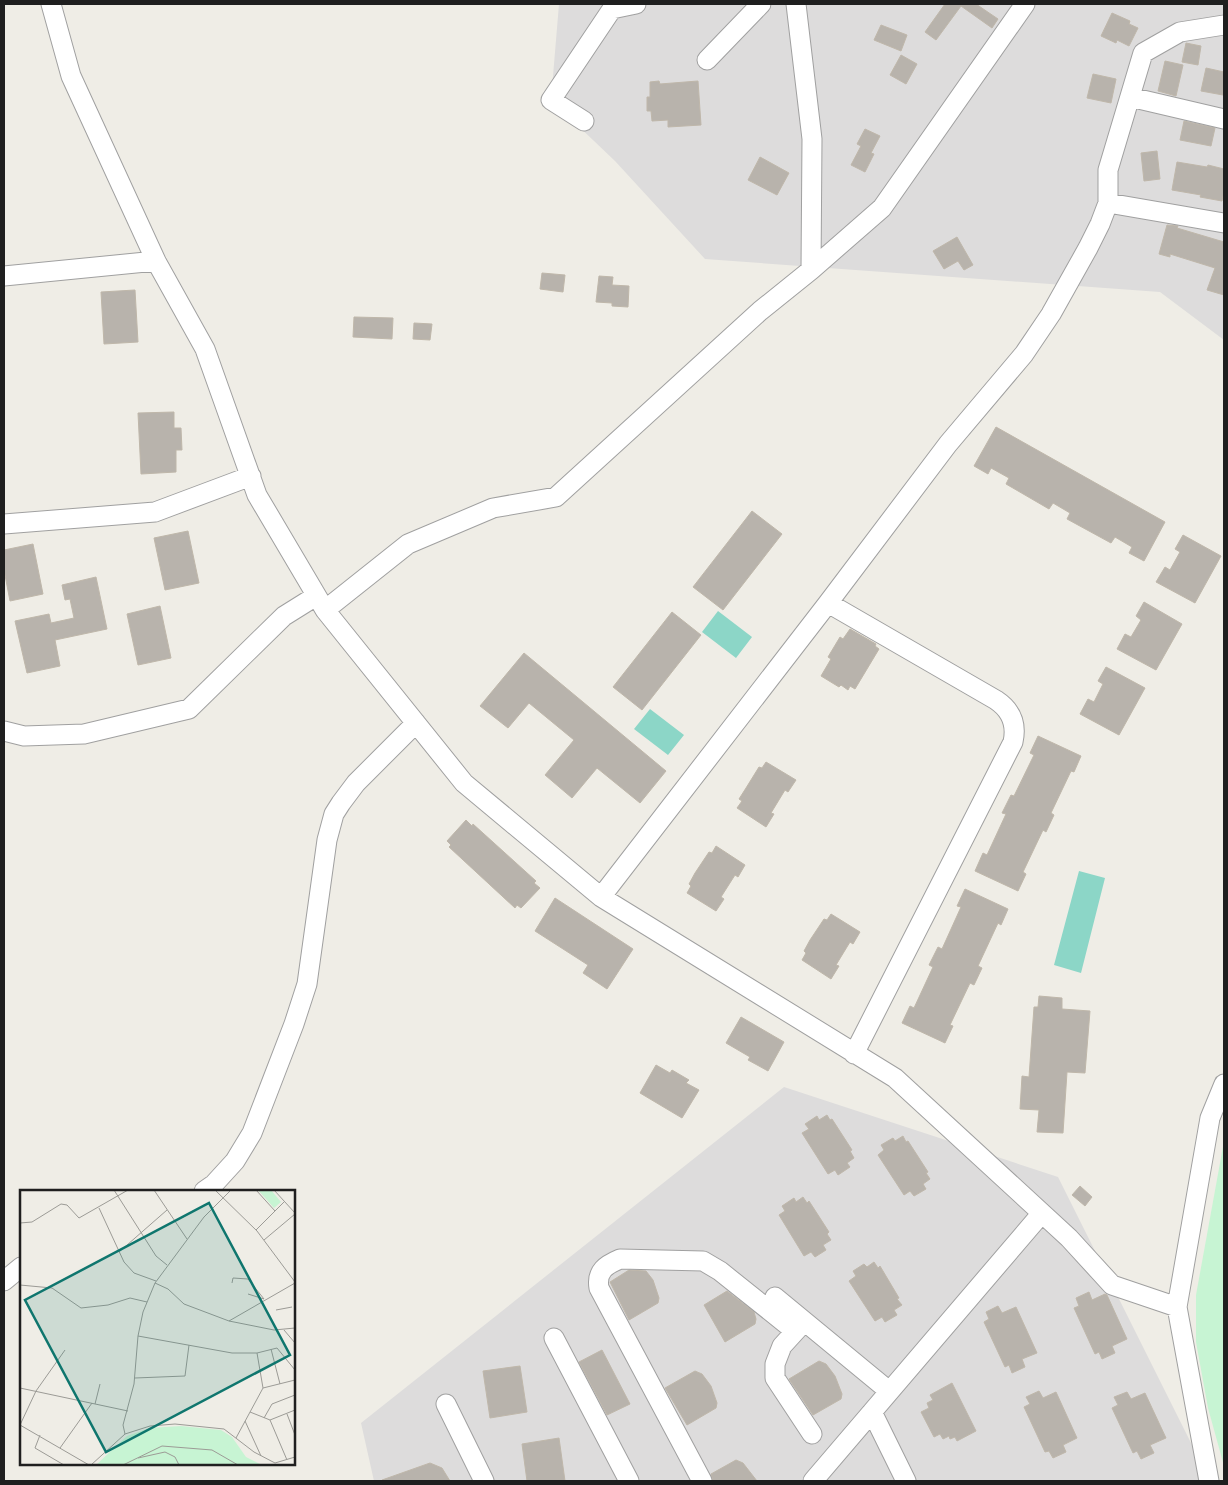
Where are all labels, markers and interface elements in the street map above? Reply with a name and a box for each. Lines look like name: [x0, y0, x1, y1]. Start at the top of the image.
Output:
inset map: [20, 1190, 295, 1465]

